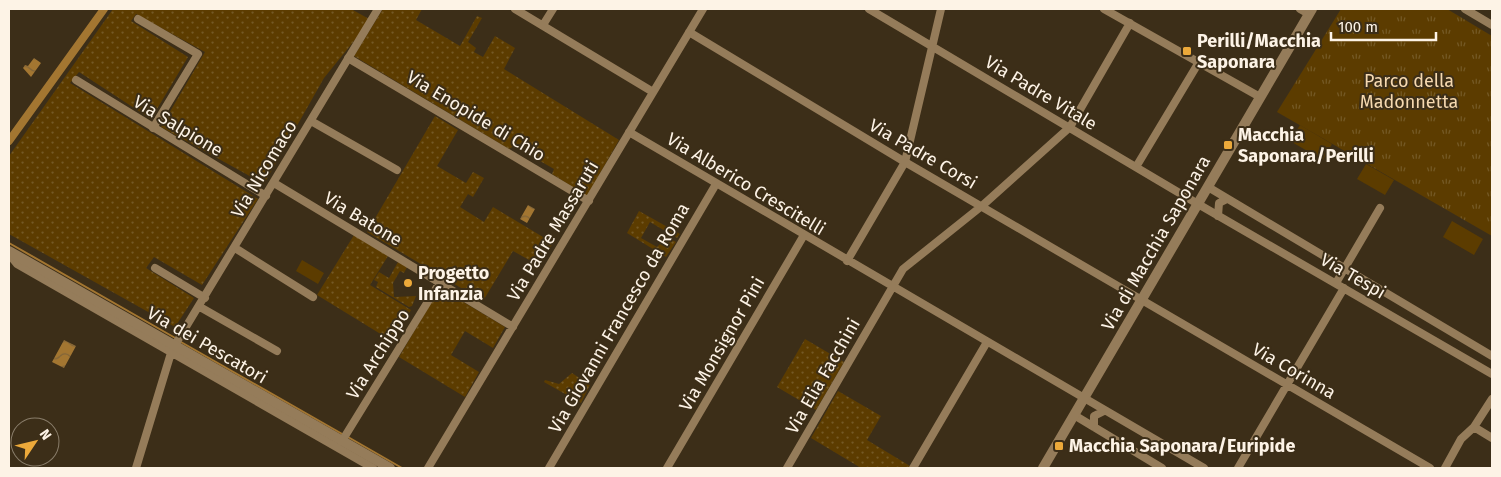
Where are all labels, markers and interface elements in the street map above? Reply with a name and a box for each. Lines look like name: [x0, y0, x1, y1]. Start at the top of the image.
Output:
scale bar: [1331, 10, 1436, 42]
text: 100 m: [1338, 18, 1378, 36]
place label: Perilli/Macchia Saponara: [1197, 30, 1321, 73]
marker: Perilli/Macchia Saponara: [1181, 45, 1193, 57]
street label: Via Padre Vitale: [981, 51, 1101, 135]
street label: Via Enopide di Chio: [403, 66, 549, 166]
park label: Parco della Madonnetta: [1360, 70, 1458, 113]
street label: Via Salpione: [129, 91, 227, 161]
street label: Via Padre Corsi: [865, 114, 981, 194]
street label: Via Nicomaco: [226, 116, 302, 222]
place label: Macchia Saponara/Perilli: [1238, 124, 1374, 167]
street label: Via Alberico Crescitelli: [663, 128, 829, 240]
marker: Macchia Saponara/Perilli: [1222, 139, 1234, 151]
street label: Via di Macchia Saponara: [1097, 152, 1215, 334]
street label: Via Padre Massaruti: [502, 157, 604, 305]
street label: Via Batone: [320, 187, 406, 251]
street label: Via Giovanni Francesco da Roma: [544, 199, 694, 437]
street label: Via Tespi: [1316, 248, 1390, 304]
place label: Progetto Infanzia: [418, 262, 489, 305]
street label: Via Monsignor Pini: [675, 273, 769, 415]
marker: Progetto Infanzia: [402, 277, 414, 289]
street label: Via dei Pescatori: [143, 302, 271, 388]
street label: Via Archippo: [342, 305, 414, 403]
street label: Via Elia Facchini: [781, 314, 865, 438]
street label: Via Corinna: [1248, 338, 1340, 404]
north arrow: [10, 417, 60, 467]
text: N: [36, 426, 55, 444]
place label: Macchia Saponara/Euripide: [1069, 435, 1295, 457]
marker: Macchia Saponara/Euripide: [1053, 440, 1065, 452]

